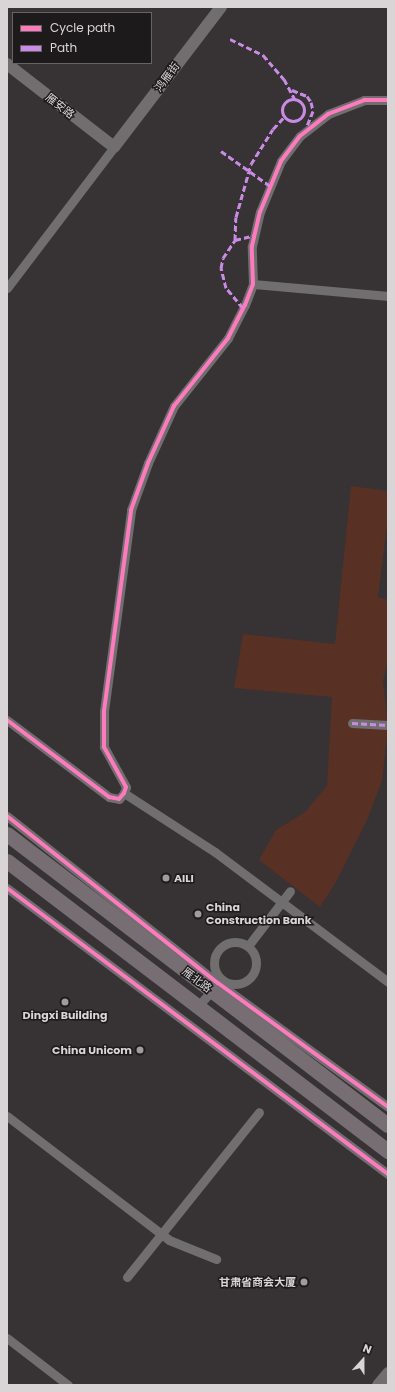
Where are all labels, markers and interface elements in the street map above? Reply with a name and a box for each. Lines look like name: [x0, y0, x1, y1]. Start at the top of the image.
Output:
legend: [12, 12, 152, 64]
text: Cycle path: [50, 19, 115, 36]
text: Path: [50, 39, 77, 56]
street label: 鸿雁街: [152, 60, 182, 94]
street label: 雁安路: [43, 91, 77, 121]
place label: AILI: [174, 871, 194, 885]
marker: AILI: [161, 873, 171, 883]
place label: China Construction Bank: [206, 901, 312, 927]
marker: China Construction Bank: [193, 909, 203, 919]
street label: 雁北路: [180, 965, 214, 995]
marker: Dingxi Building: [60, 997, 70, 1007]
place label: Dingxi Building: [23, 1008, 107, 1022]
place label: China Unicom: [52, 1043, 132, 1057]
marker: China Unicom: [135, 1045, 145, 1055]
place label: 甘肃省商会大厦: [219, 1275, 296, 1289]
marker: 甘肃省商会大厦: [299, 1277, 309, 1287]
north arrow: [343, 1340, 383, 1380]
text: N: [361, 1340, 374, 1358]

